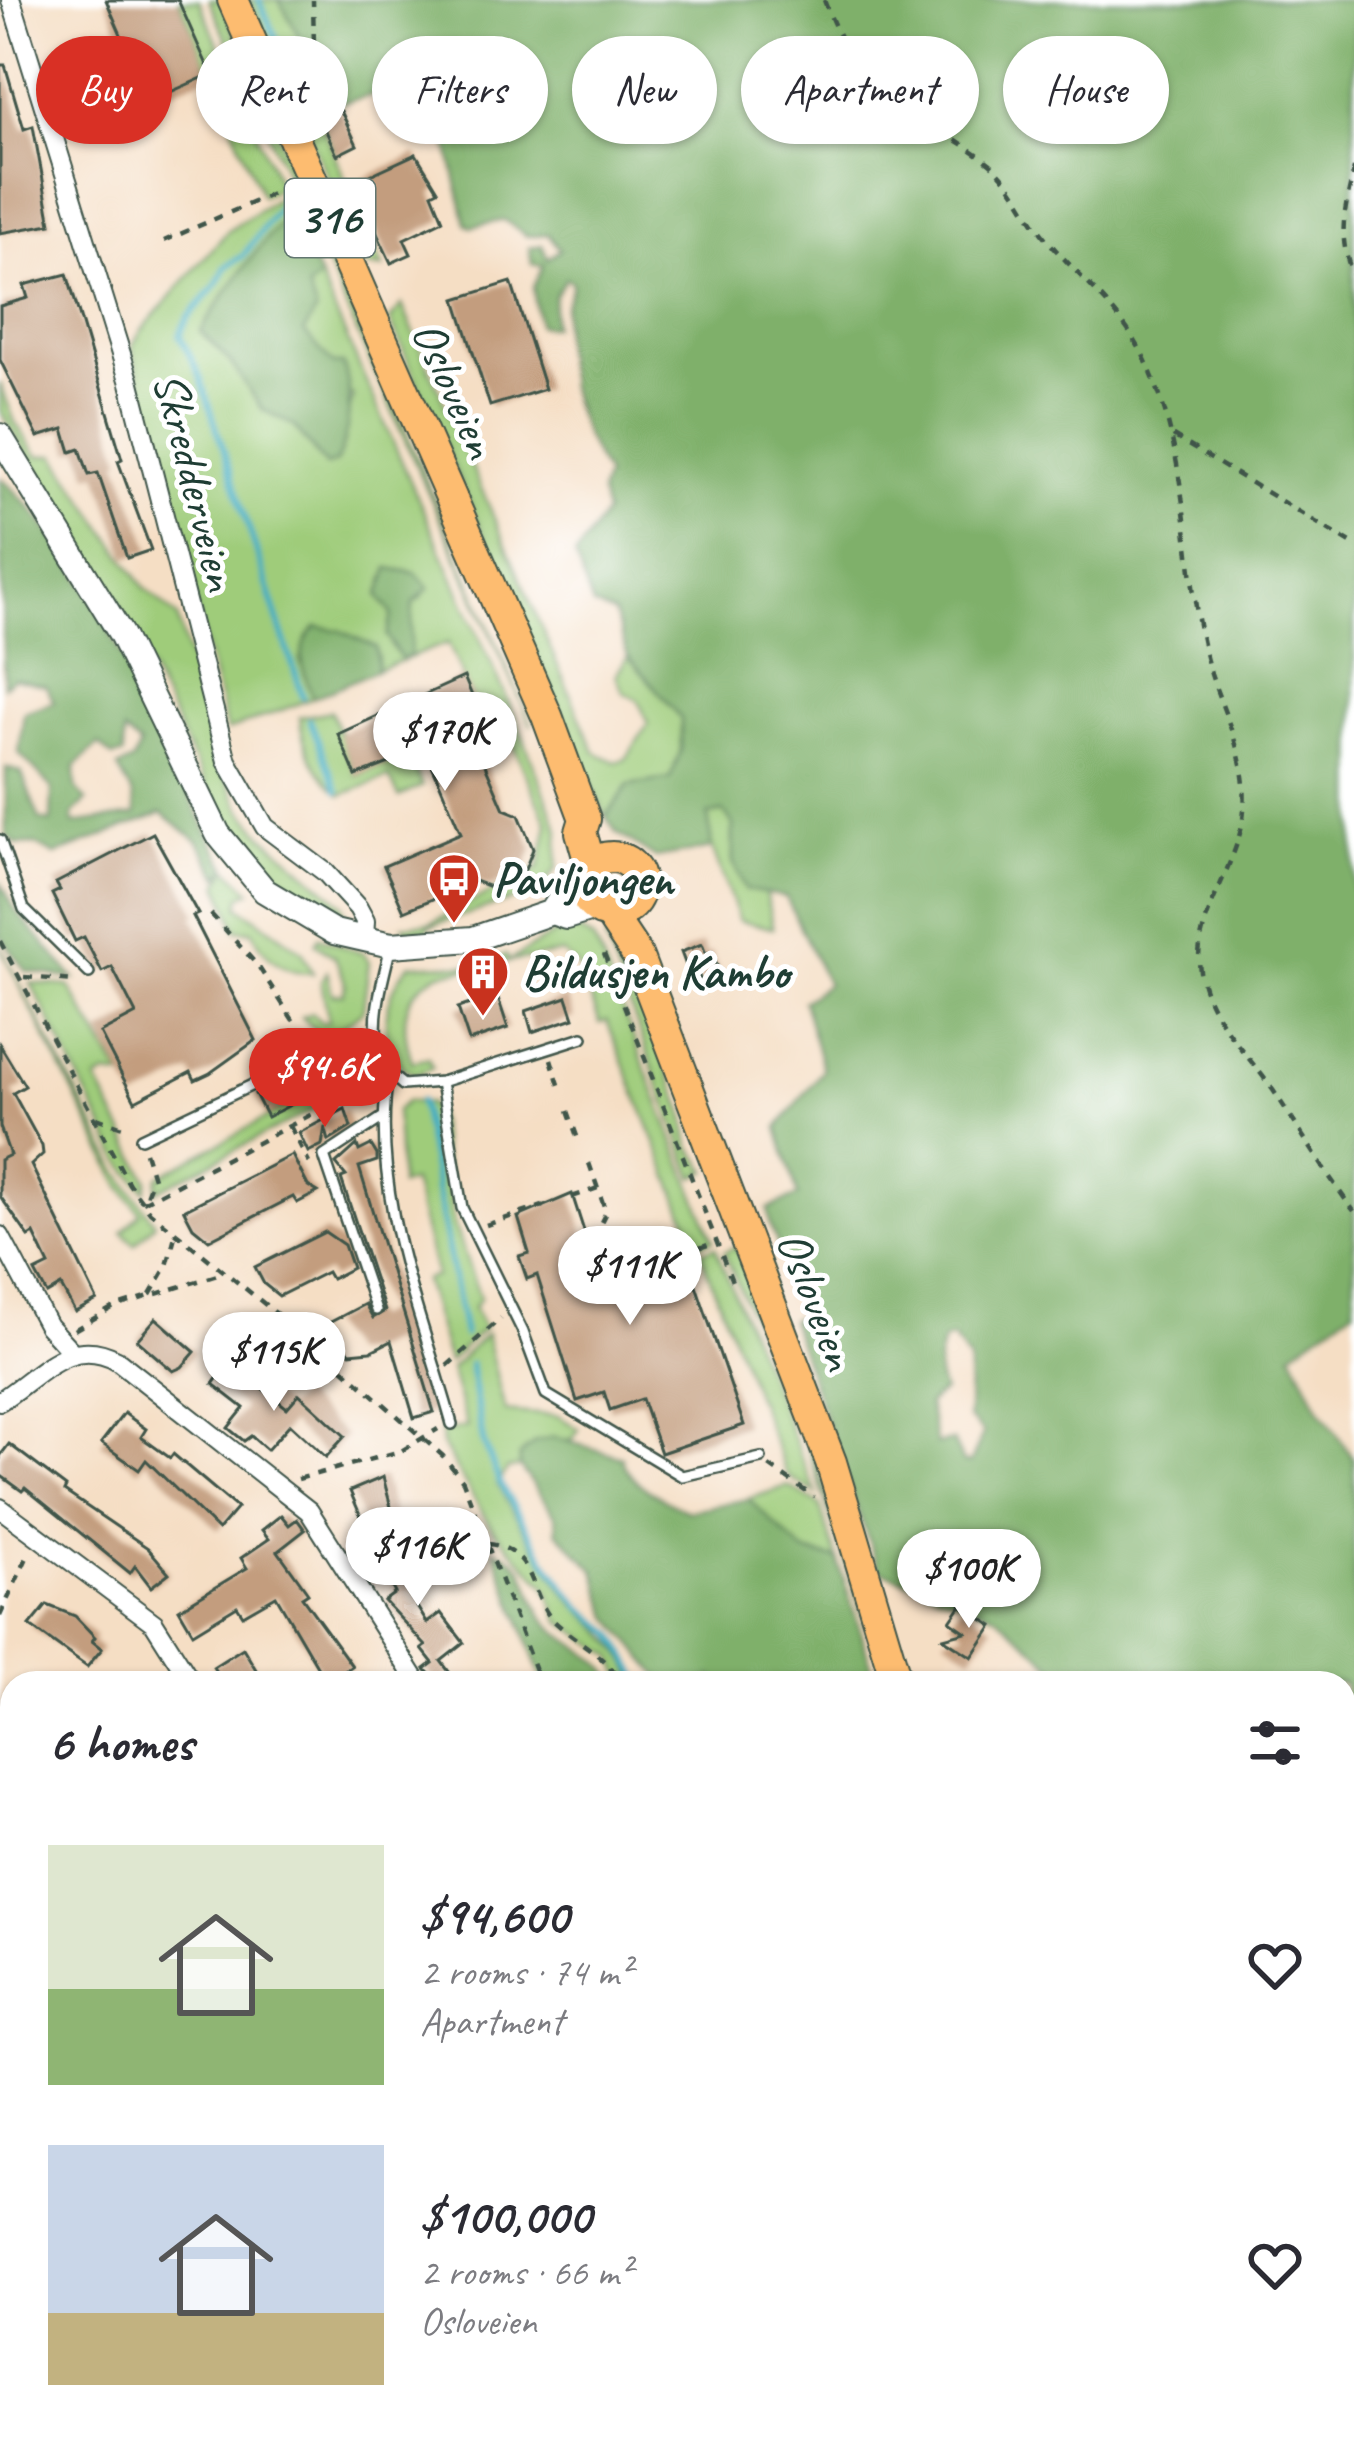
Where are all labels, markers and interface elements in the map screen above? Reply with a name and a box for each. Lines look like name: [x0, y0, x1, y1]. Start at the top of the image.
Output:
chip: Buy: [36, 36, 172, 144]
chip: Rent: [196, 36, 348, 144]
chip: Filters: [372, 36, 548, 144]
chip: New: [572, 36, 717, 144]
chip: Apartment: [741, 36, 979, 144]
chip: House: [1003, 36, 1169, 144]
road number: 316: [285, 179, 375, 257]
street label: Osloveien: [398, 311, 512, 468]
street label: Skredderveien: [140, 366, 252, 598]
pin: $170K: [361, 692, 529, 794]
text: $170K: [400, 706, 490, 755]
place label: Paviljongen: [493, 849, 676, 909]
bus stop icon: Paviljongen: [426, 851, 482, 925]
place label: Bildusjen Kambo: [522, 942, 794, 1002]
building icon: Bildusjen Kambo: [455, 944, 511, 1018]
pin: $94.6K: [227, 1028, 423, 1130]
text: $94.6K: [276, 1042, 374, 1091]
street label: Osloveien: [763, 1222, 871, 1379]
pin: $111K: [546, 1226, 714, 1328]
text: $111K: [585, 1240, 675, 1289]
pin: $115K: [190, 1312, 358, 1414]
text: $115K: [229, 1326, 319, 1375]
pin: $116K: [334, 1507, 502, 1609]
text: $116K: [373, 1521, 463, 1570]
pin: $100K: [885, 1529, 1053, 1631]
text: $100K: [924, 1543, 1014, 1592]
icon: filters: [1242, 1710, 1308, 1776]
text: 6 homes: [48, 1711, 193, 1775]
text: $94,600: [420, 1884, 568, 1948]
icon: home: [144, 1893, 288, 2037]
icon: heart: [1242, 1932, 1308, 1998]
text: 2 rooms · 74 m²: [420, 1948, 631, 1997]
text: Apartment: [420, 1997, 563, 2046]
text: $100,000: [420, 2184, 591, 2248]
icon: home: [144, 2193, 288, 2337]
icon: heart: [1242, 2232, 1308, 2298]
text: 2 rooms · 66 m²: [420, 2248, 631, 2297]
text: Osloveien: [420, 2297, 537, 2346]

